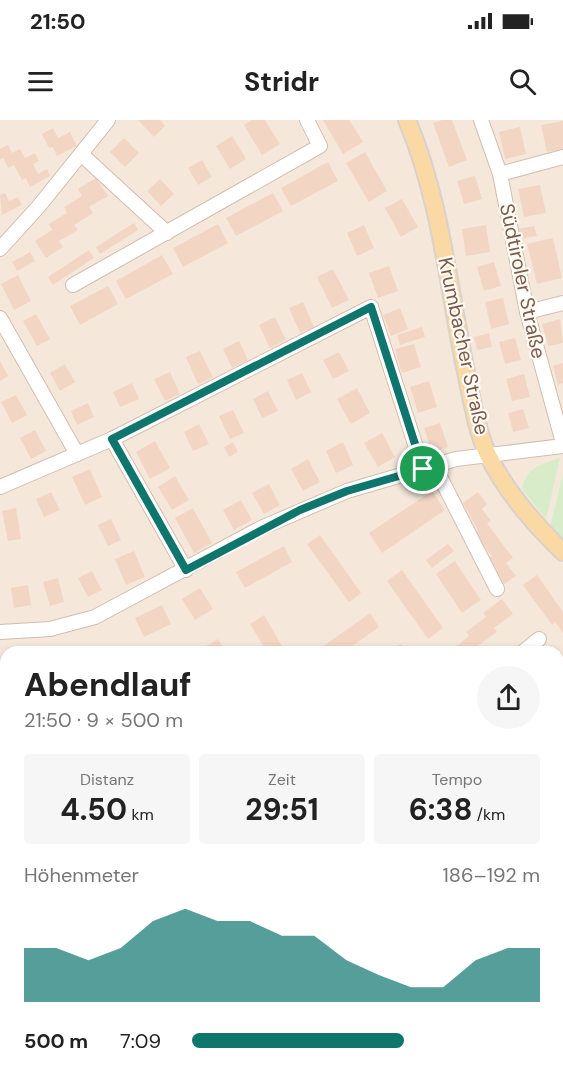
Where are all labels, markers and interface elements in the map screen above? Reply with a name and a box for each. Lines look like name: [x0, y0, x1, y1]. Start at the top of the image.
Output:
text: 21:50: [30, 7, 85, 36]
text: Stridr: [244, 64, 319, 99]
icon: menu: [24, 65, 57, 98]
icon: search: [506, 65, 539, 98]
street label: Südtiroler Straße: [494, 201, 552, 361]
street label: Krumbacher Straße: [432, 255, 496, 437]
pin: [397, 443, 448, 494]
icon: arrive: [406, 452, 439, 485]
text: Abendlauf: [24, 663, 192, 706]
button: share: [477, 666, 540, 729]
text: 21:50 · 9 × 500 m: [24, 707, 183, 733]
text: Distanz: [80, 769, 134, 790]
text: Zeit: [268, 769, 296, 790]
text: Tempo: [432, 769, 482, 790]
text: 4.50: [60, 790, 127, 829]
text: 29:51: [245, 790, 319, 829]
text: 6:38: [409, 790, 472, 829]
text: km: [127, 804, 154, 825]
text: /km: [472, 804, 505, 825]
text: Höhenmeter: [24, 862, 139, 888]
text: 186–192 m: [443, 862, 540, 888]
text: 500 m: [24, 1028, 88, 1054]
text: 7:09: [120, 1028, 161, 1054]

